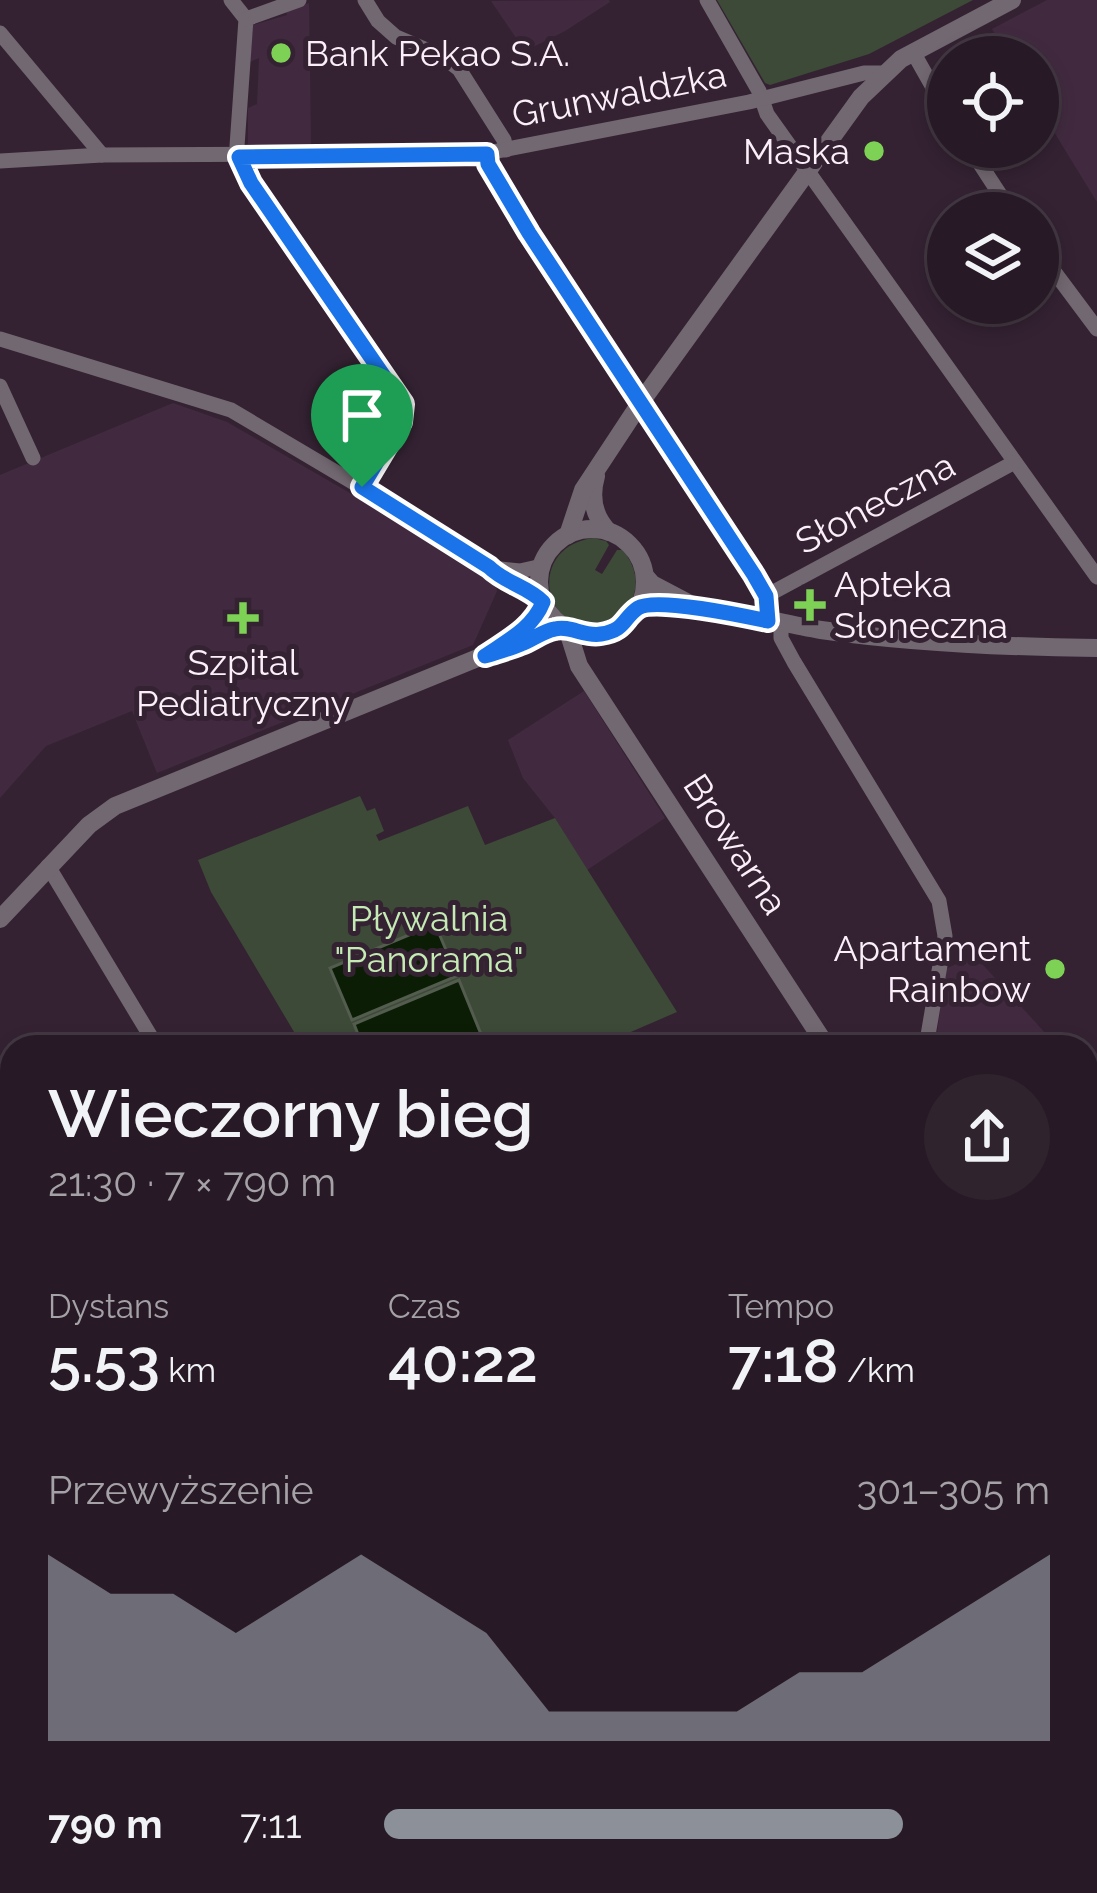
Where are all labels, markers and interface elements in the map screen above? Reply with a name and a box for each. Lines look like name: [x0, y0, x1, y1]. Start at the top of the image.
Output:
place label: Bank Pekao S.A.: [305, 32, 570, 74]
map controls: [927, 36, 1059, 324]
button: locate: [927, 36, 1059, 168]
marker: Bank Pekao S.A.: [268, 40, 294, 66]
street label: Grunwaldzka: [508, 53, 730, 135]
place label: Maska: [743, 130, 850, 172]
marker: Maska: [861, 138, 887, 164]
button: layers: [927, 192, 1059, 324]
pin: [311, 364, 413, 487]
icon: arrive: [329, 382, 395, 448]
street label: Słoneczna: [788, 444, 962, 562]
place label: Apteka Słoneczna: [834, 563, 1008, 646]
marker: Apteka Słoneczna: [797, 592, 823, 618]
marker: Szpital Pediatryczny: [227, 602, 259, 634]
place label: Szpital Pediatryczny: [136, 641, 350, 724]
street label: Browarna: [675, 766, 797, 922]
park label: Pływalnia "Panorama": [334, 897, 524, 980]
place label: Apartament Rainbow: [833, 927, 1031, 1010]
marker: Apartament Rainbow: [1042, 956, 1068, 982]
button: share: [924, 1074, 1050, 1200]
text: Wieczorny bieg: [48, 1075, 534, 1152]
text: 21:30 · 7 × 790 m: [48, 1159, 336, 1205]
text: Dystans: [48, 1287, 169, 1326]
text: Czas: [388, 1287, 461, 1326]
text: Tempo: [728, 1287, 834, 1326]
text: 5.53: [48, 1326, 160, 1396]
text: 40:22: [388, 1326, 538, 1396]
text: 7:18: [728, 1326, 839, 1396]
text: km: [160, 1351, 216, 1390]
text: /km: [839, 1351, 915, 1390]
text: Przewyższenie: [48, 1467, 314, 1513]
text: 301–305 m: [856, 1467, 1050, 1513]
text: 790 m: [48, 1801, 162, 1847]
text: 7:11: [240, 1801, 302, 1847]

